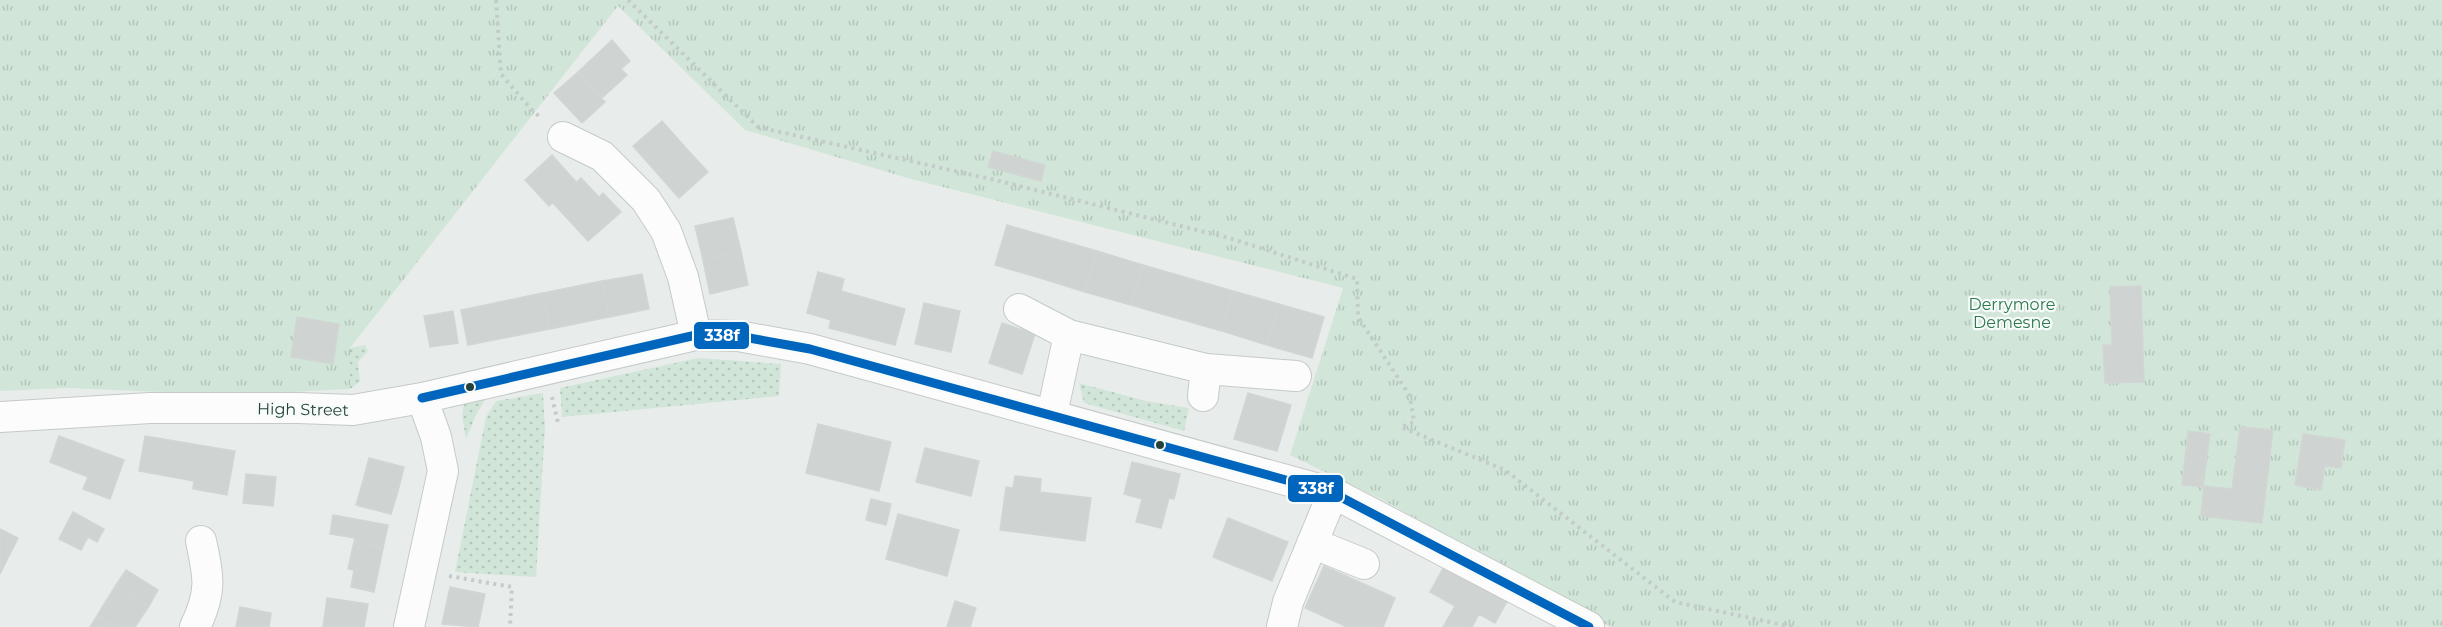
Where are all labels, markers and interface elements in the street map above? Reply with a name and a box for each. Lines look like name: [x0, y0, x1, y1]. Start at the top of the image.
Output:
park label: Derrymore Demesne: [1968, 295, 2056, 332]
line badge: 338f: [693, 321, 750, 350]
text: 338f: [703, 326, 741, 345]
unlabelled marker: [464, 381, 476, 393]
street label: High Street: [257, 399, 349, 420]
unlabelled marker: [1154, 439, 1166, 451]
line badge: 338f: [1287, 474, 1344, 503]
text: 338f: [1297, 479, 1335, 498]

